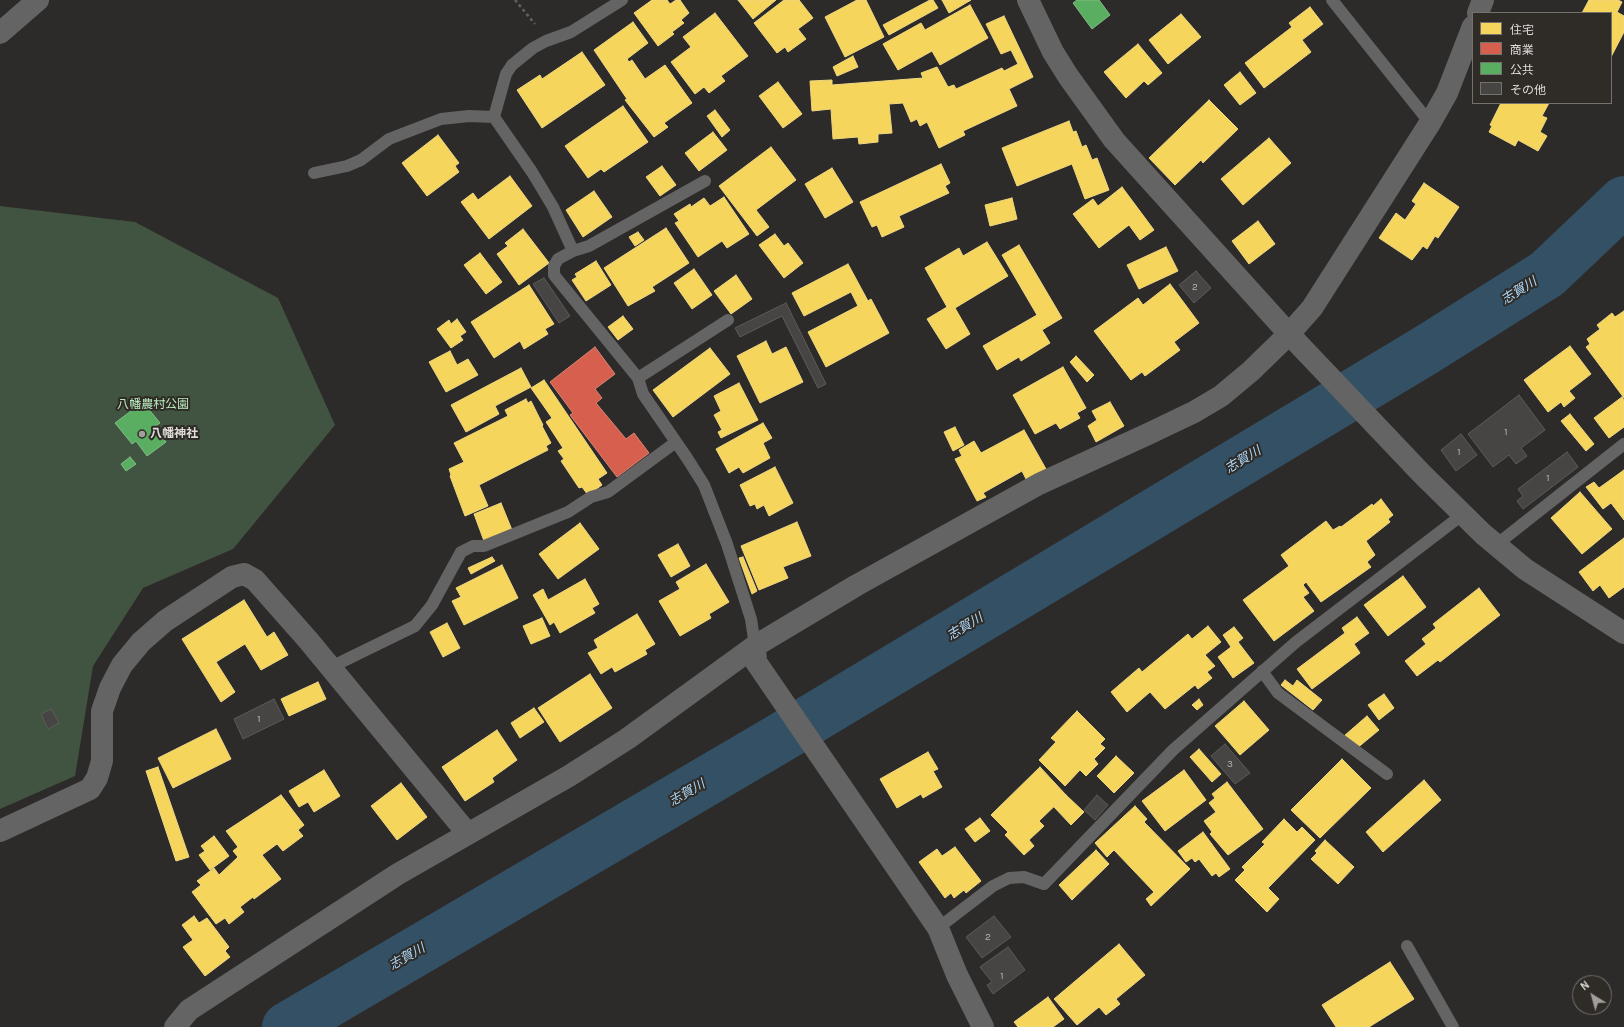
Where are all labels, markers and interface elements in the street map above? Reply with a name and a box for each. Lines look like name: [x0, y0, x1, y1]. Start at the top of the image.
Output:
legend: [1472, 12, 1612, 104]
text: 住宅: [1510, 23, 1534, 37]
text: 商業: [1510, 43, 1534, 57]
text: 公共: [1510, 63, 1534, 77]
text: その他: [1510, 83, 1546, 97]
water label: 志賀川: [1498, 274, 1540, 308]
house number: 2: [1192, 281, 1198, 293]
park label: 八幡農村公園: [117, 398, 189, 412]
house number: 1: [1504, 426, 1508, 438]
place label: 八幡神社: [150, 427, 198, 441]
marker: 八幡神社: [137, 429, 147, 439]
water label: 志賀川: [1222, 443, 1264, 477]
house number: 1: [1457, 446, 1461, 458]
house number: 1: [1546, 472, 1550, 484]
water label: 志賀川: [944, 610, 986, 644]
house number: 1: [257, 713, 261, 725]
house number: 3: [1227, 758, 1233, 770]
water label: 志賀川: [666, 776, 708, 810]
house number: 2: [985, 931, 991, 943]
water label: 志賀川: [386, 940, 428, 974]
house number: 1: [1000, 970, 1004, 982]
north arrow: [1572, 975, 1612, 1015]
text: N: [1578, 978, 1592, 993]

